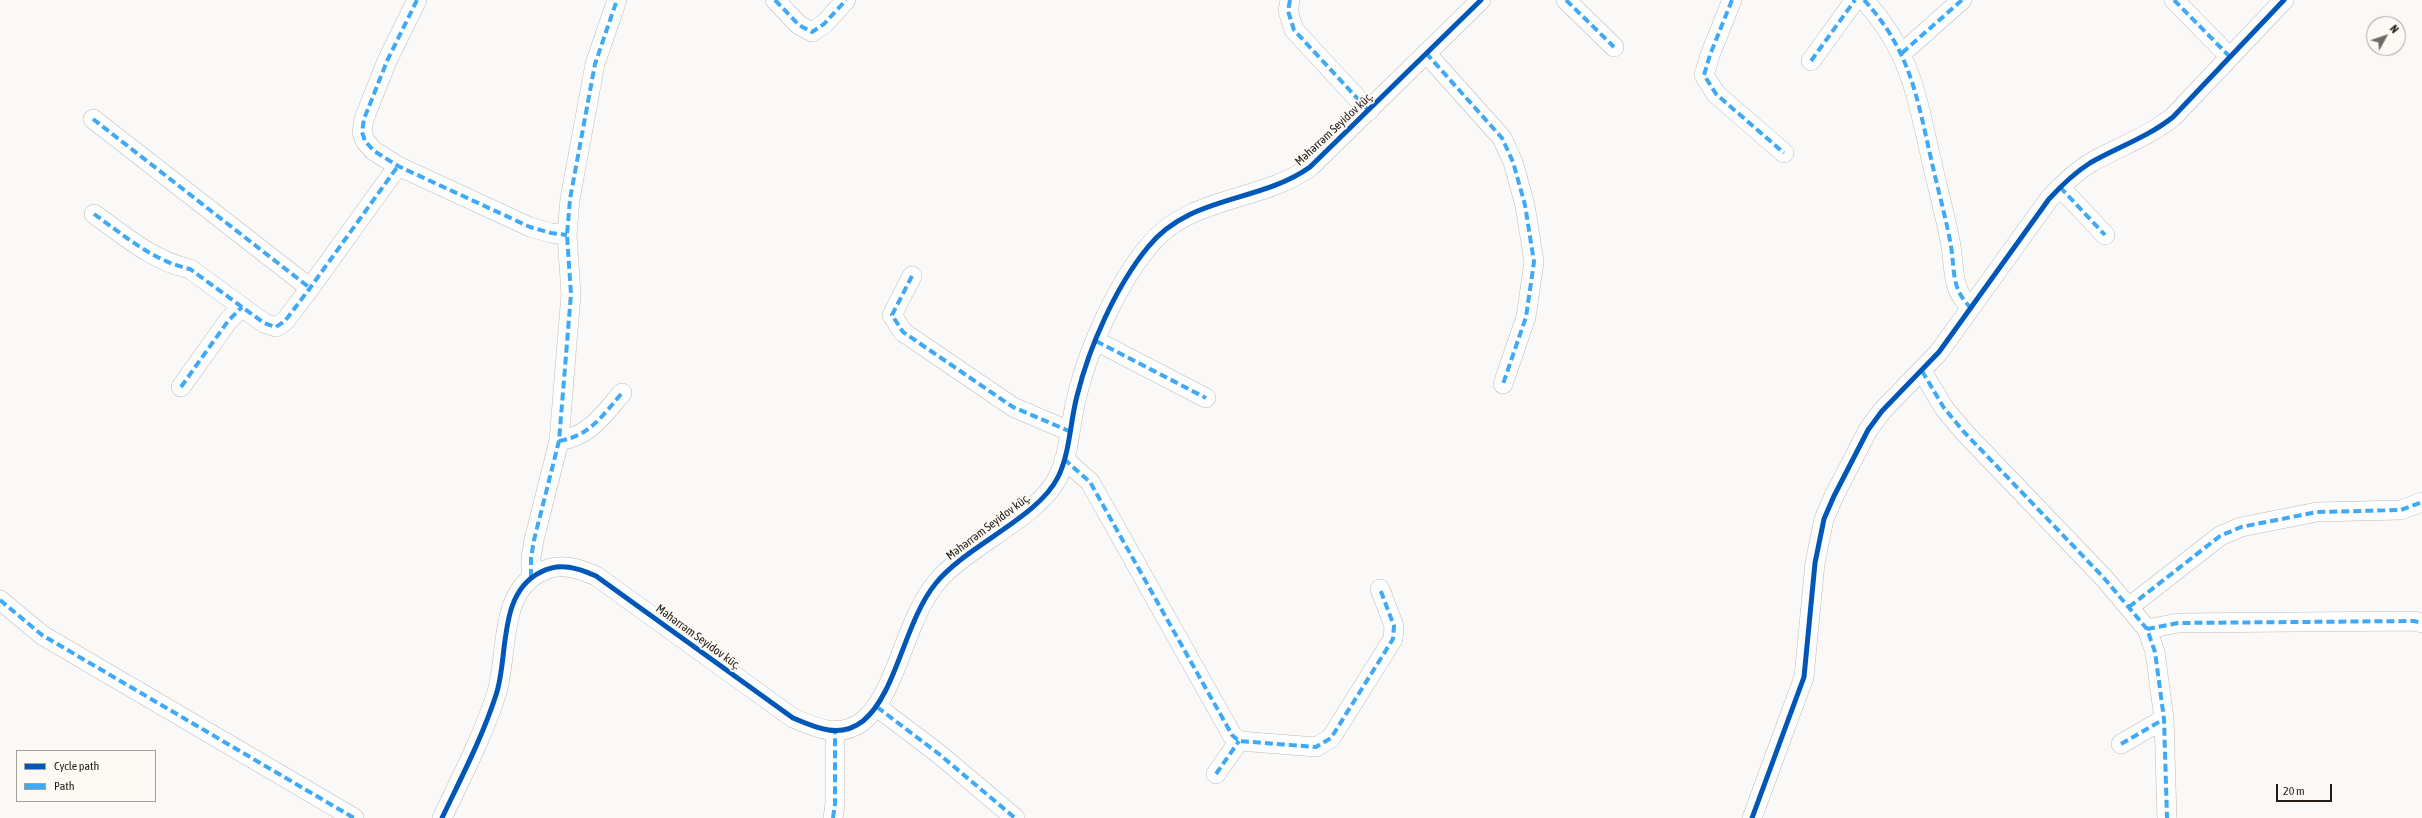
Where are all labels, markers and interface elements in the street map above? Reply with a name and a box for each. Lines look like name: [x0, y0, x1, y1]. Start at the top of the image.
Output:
north arrow: [2366, 16, 2406, 56]
text: N: [2388, 23, 2401, 35]
street label: Məhərrəm Seyidov küç.: [1292, 89, 1376, 169]
street label: Məhərrəm Seyidov küç.: [943, 491, 1033, 563]
street label: Məhərrəm Seyidov küç.: [653, 601, 743, 673]
legend: [16, 750, 156, 802]
text: Cycle path: [54, 759, 99, 773]
scale bar: [2278, 776, 2334, 802]
text: Path: [54, 779, 75, 793]
text: 20 m: [2283, 784, 2305, 798]

